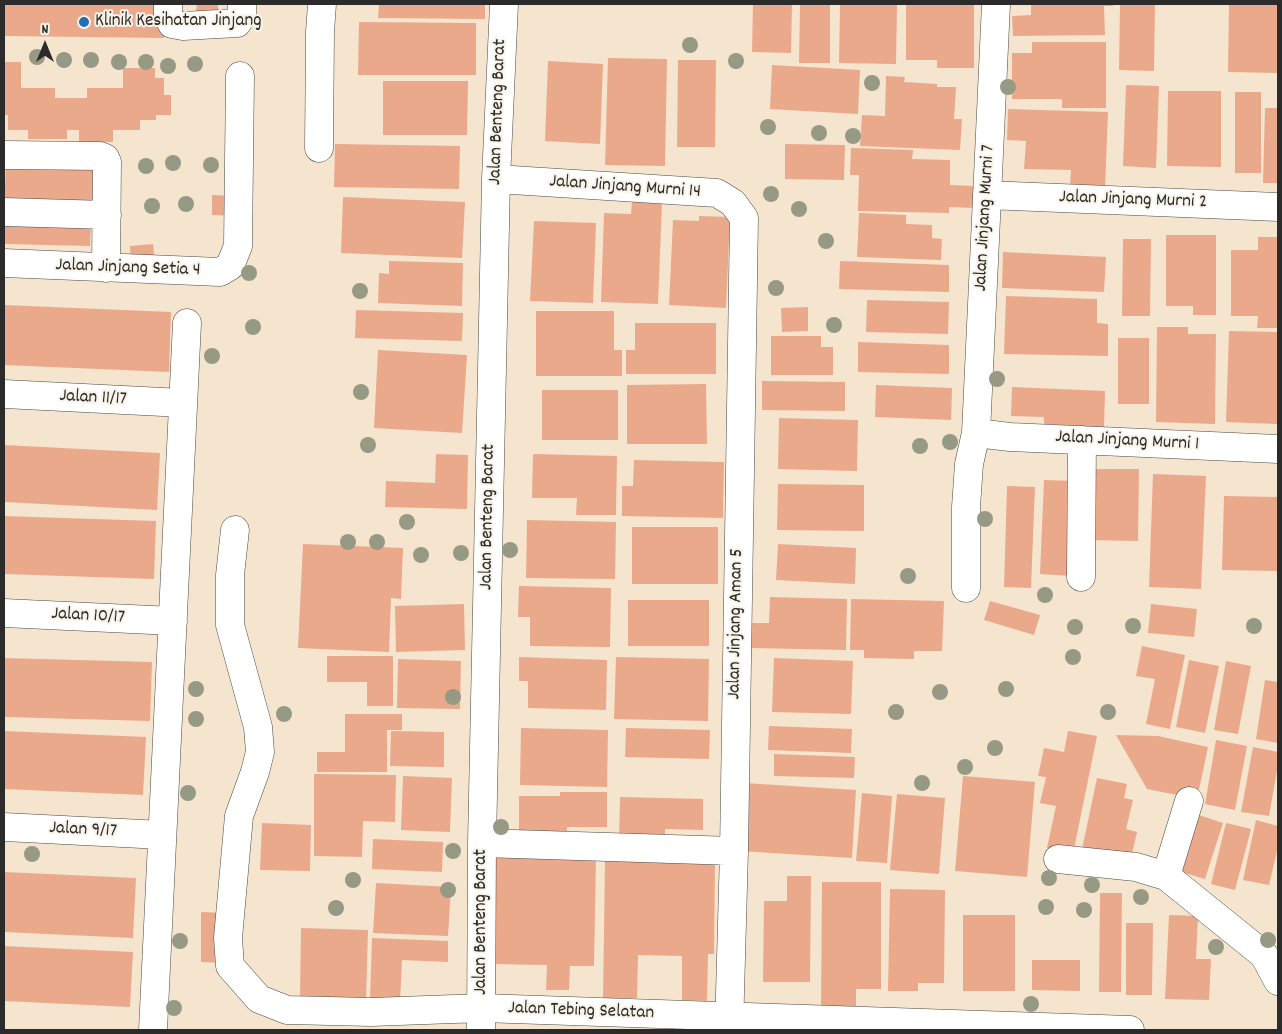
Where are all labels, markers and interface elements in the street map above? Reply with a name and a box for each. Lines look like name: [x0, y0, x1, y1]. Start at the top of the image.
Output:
place label: Klinik Kesihatan Jinjang: [95, 11, 262, 33]
marker: Klinik Kesihatan Jinjang: [77, 15, 91, 29]
north arrow: [20, 20, 70, 70]
text: N: [42, 20, 48, 40]
street label: Jalan Benteng Barat: [485, 39, 513, 185]
street label: Jalan Jinjang Murni 7: [971, 144, 1001, 292]
street label: Jalan Jinjang Murni 14: [548, 171, 702, 205]
street label: Jalan Jinjang Murni 2: [1059, 187, 1207, 215]
street label: Jalan Jinjang Setia 4: [55, 255, 201, 283]
street label: Jalan 11/17: [59, 386, 127, 412]
street label: Jalan Jinjang Murni 1: [1054, 427, 1200, 457]
street label: Jalan Benteng Barat: [476, 444, 502, 590]
street label: Jalan Jinjang Aman 5: [724, 548, 750, 700]
street label: Jalan 10/17: [51, 604, 125, 630]
street label: Jalan 9/17: [48, 818, 118, 844]
street label: Jalan Benteng Barat: [471, 849, 493, 995]
street label: Jalan Tebing Selatan: [507, 998, 655, 1026]

